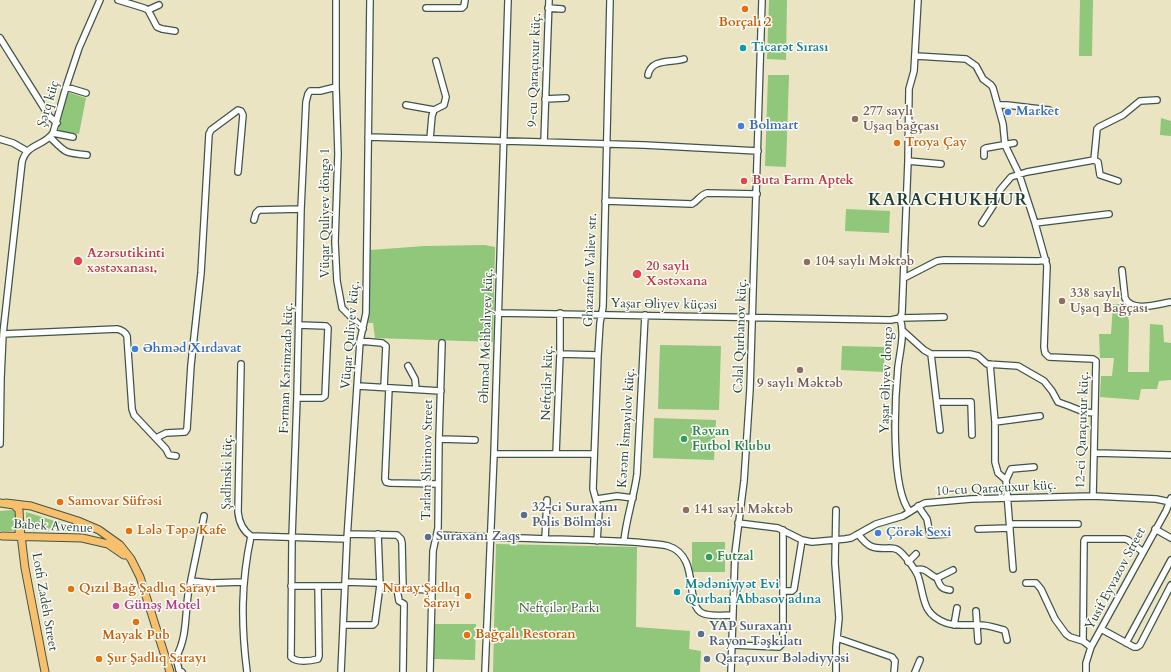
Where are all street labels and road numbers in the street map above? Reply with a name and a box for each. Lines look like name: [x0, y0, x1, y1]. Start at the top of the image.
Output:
street label: 9-cu Qaraçuxur küç.: [525, 13, 545, 127]
street label: Şərq küç: [35, 79, 63, 129]
street label: Vüqar Quliyev döngə 1: [318, 148, 334, 278]
street label: Ghazanfar Valiev str.: [581, 213, 601, 327]
street label: Əhməd Mehbalıyev küç.: [477, 268, 497, 404]
street label: Cəlal Qurbanov küç.: [731, 278, 751, 394]
street label: Vüqar Quliyev küç.: [338, 280, 364, 390]
street label: Yaşar Əliyev küçəsi: [611, 296, 717, 314]
street label: Fərman Kərimzadə küç.: [277, 302, 297, 434]
street label: Yaşar Əliyev dongə: [877, 326, 897, 434]
street label: Neftçilər küç.: [539, 345, 557, 421]
street label: Kərəm İsmayılov küç.: [615, 367, 639, 489]
street label: 12-ci Qaraçuxur küç.: [1073, 371, 1093, 489]
street label: Tarlan Shirinov Street: [419, 399, 437, 521]
street label: Şadlinski küç.: [220, 434, 236, 510]
street label: 10-cu Qaraçuxur küç.: [935, 478, 1057, 500]
street label: Babek Avenue: [13, 517, 93, 537]
street label: Yusif Eyvazov Street: [1082, 525, 1150, 633]
street label: Lotfi Zadeh Street: [28, 552, 60, 652]

